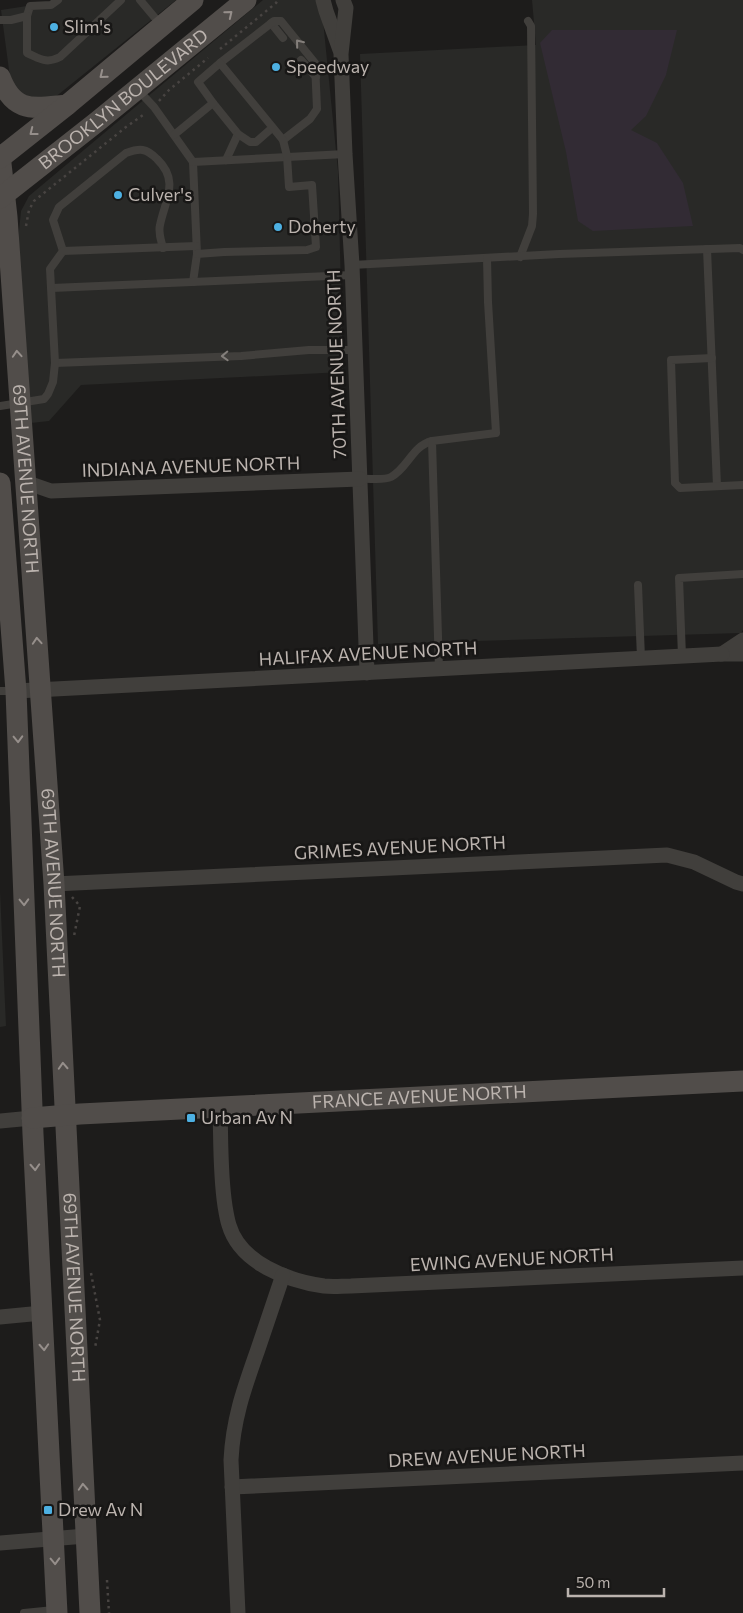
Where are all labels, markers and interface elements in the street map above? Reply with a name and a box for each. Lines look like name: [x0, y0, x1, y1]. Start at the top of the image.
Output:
one-way arrow: [224, 10, 233, 19]
place label: Slim's: [64, 15, 111, 37]
marker: Slim's: [48, 21, 60, 33]
street label: BROOKLYN BOULEVARD: [34, 24, 212, 174]
one-way arrow: [296, 40, 304, 49]
place label: Speedway: [286, 55, 369, 77]
marker: Speedway: [270, 61, 282, 73]
one-way arrow: [99, 70, 108, 79]
one-way arrow: [30, 126, 39, 135]
place label: Culver's: [128, 183, 192, 205]
marker: Culver's: [112, 189, 124, 201]
place label: Doherty: [288, 215, 356, 237]
marker: Doherty: [272, 221, 284, 233]
street label: 70TH AVENUE NORTH: [322, 269, 350, 459]
one-way arrow: [11, 350, 22, 358]
one-way arrow: [221, 351, 229, 362]
street label: 69TH AVENUE NORTH: [9, 384, 44, 574]
street label: INDIANA AVENUE NORTH: [81, 451, 301, 481]
street label: HALIFAX AVENUE NORTH: [258, 636, 478, 670]
one-way arrow: [32, 637, 43, 645]
one-way arrow: [12, 736, 23, 744]
street label: 69TH AVENUE NORTH: [37, 788, 71, 978]
street label: GRIMES AVENUE NORTH: [293, 830, 506, 864]
one-way arrow: [19, 898, 29, 906]
one-way arrow: [58, 1062, 69, 1070]
street label: FRANCE AVENUE NORTH: [311, 1080, 527, 1112]
place label: Urban Av N: [201, 1106, 293, 1128]
marker: Urban Av N: [185, 1112, 197, 1124]
one-way arrow: [29, 1163, 40, 1171]
street label: 69TH AVENUE NORTH: [59, 1192, 91, 1383]
street label: EWING AVENUE NORTH: [409, 1243, 615, 1275]
one-way arrow: [39, 1343, 50, 1351]
street label: DREW AVENUE NORTH: [388, 1439, 586, 1471]
one-way arrow: [78, 1483, 89, 1491]
place label: Drew Av N: [58, 1498, 143, 1520]
marker: Drew Av N: [42, 1504, 54, 1516]
one-way arrow: [49, 1558, 60, 1566]
scale bar: [568, 1566, 664, 1598]
text: 50 m: [576, 1573, 610, 1591]

